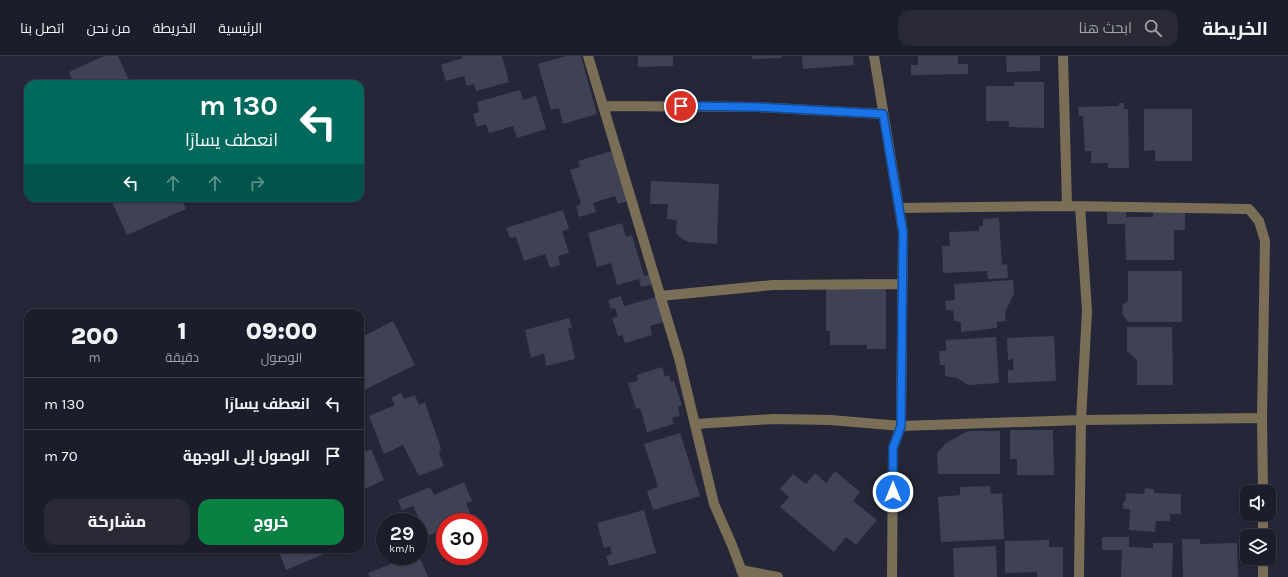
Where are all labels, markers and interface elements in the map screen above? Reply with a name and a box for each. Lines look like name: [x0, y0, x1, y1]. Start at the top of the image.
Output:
search box: [898, 10, 1178, 46]
icon: search: [1142, 17, 1164, 39]
text: الخريطة: [1202, 18, 1268, 40]
text: ابحث هنا: [1078, 19, 1132, 37]
text: اتصل بنا: [20, 20, 65, 37]
text: من نحن: [87, 20, 131, 37]
text: الخريطة: [153, 20, 196, 37]
text: الرئيسية: [218, 20, 262, 37]
text: 130 m: [199, 89, 278, 122]
pin: [664, 89, 698, 123]
icon: arrive: [670, 95, 692, 117]
icon: left: [292, 96, 344, 148]
text: انعطف يسارًا: [185, 129, 278, 151]
icon: left: [120, 172, 142, 194]
icon: ahead: [162, 172, 184, 194]
icon: ahead: [204, 172, 226, 194]
icon: right: [246, 172, 268, 194]
text: 1: [177, 317, 187, 345]
text: 09:00: [246, 317, 317, 345]
text: 200: [71, 322, 118, 350]
text: m: [89, 350, 101, 365]
text: دقيقة: [165, 350, 199, 365]
text: الوصول: [261, 350, 302, 365]
icon: left: [322, 393, 344, 415]
text: 130 m: [44, 395, 84, 413]
text: انعطف يسارًا: [224, 395, 310, 413]
icon: arrive: [322, 445, 344, 467]
text: 70 m: [44, 447, 78, 465]
text: الوصول إلى الوجهة: [183, 447, 310, 465]
position arrow: [872, 471, 914, 513]
map controls: [1240, 485, 1276, 565]
button: sound: [1240, 485, 1276, 521]
button: مشاركة: [44, 499, 190, 545]
button: خروج: [198, 499, 344, 545]
speed limit sign: 30: [436, 513, 488, 565]
text: 29: [390, 522, 414, 545]
button: layers: [1240, 529, 1276, 565]
text: km/h: [389, 543, 415, 555]

